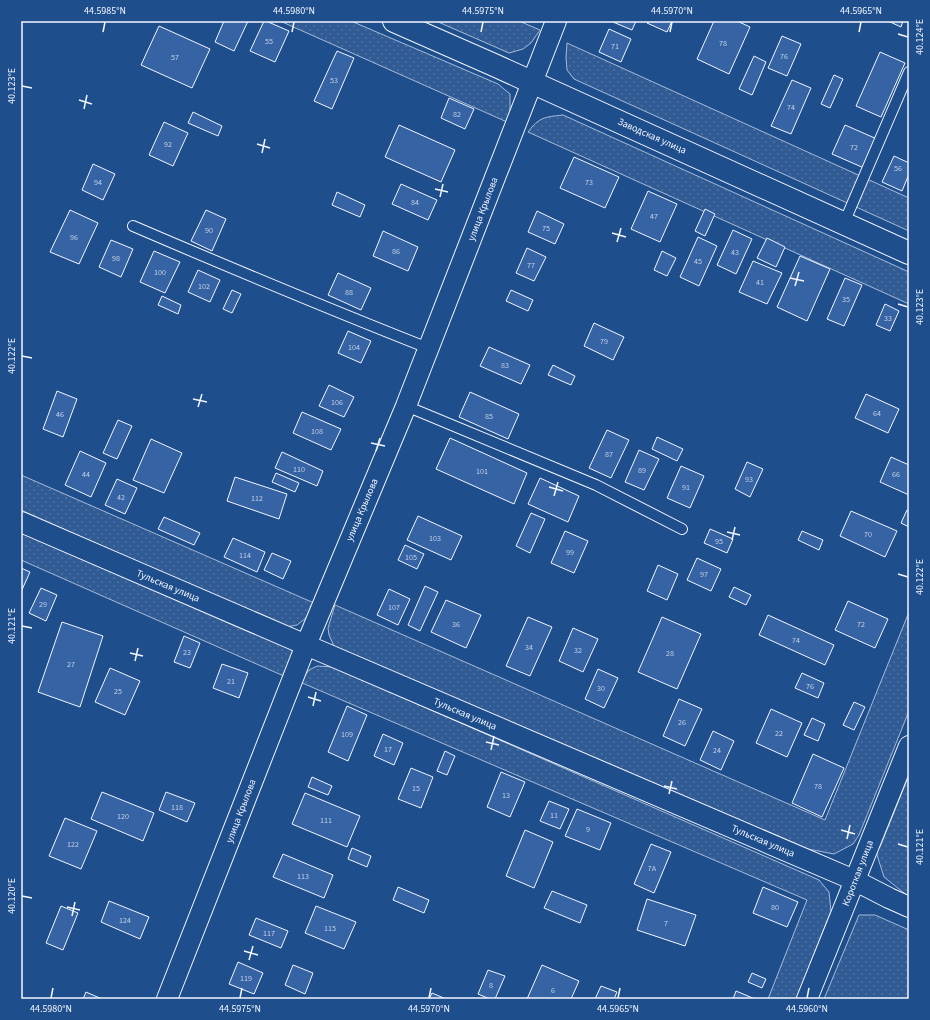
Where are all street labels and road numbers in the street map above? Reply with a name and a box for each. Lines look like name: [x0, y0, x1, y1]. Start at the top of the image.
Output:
street label: Заводская улица: [615, 115, 689, 157]
street label: улица Крылова: [464, 175, 502, 243]
street label: улица Крылова: [342, 476, 382, 544]
street label: Тульская улица: [134, 566, 202, 606]
street label: Тульская улица: [431, 694, 499, 734]
street label: улица Крылова: [222, 777, 260, 845]
street label: Тульская улица: [729, 821, 797, 861]
street label: Короткая улица: [839, 838, 877, 908]

